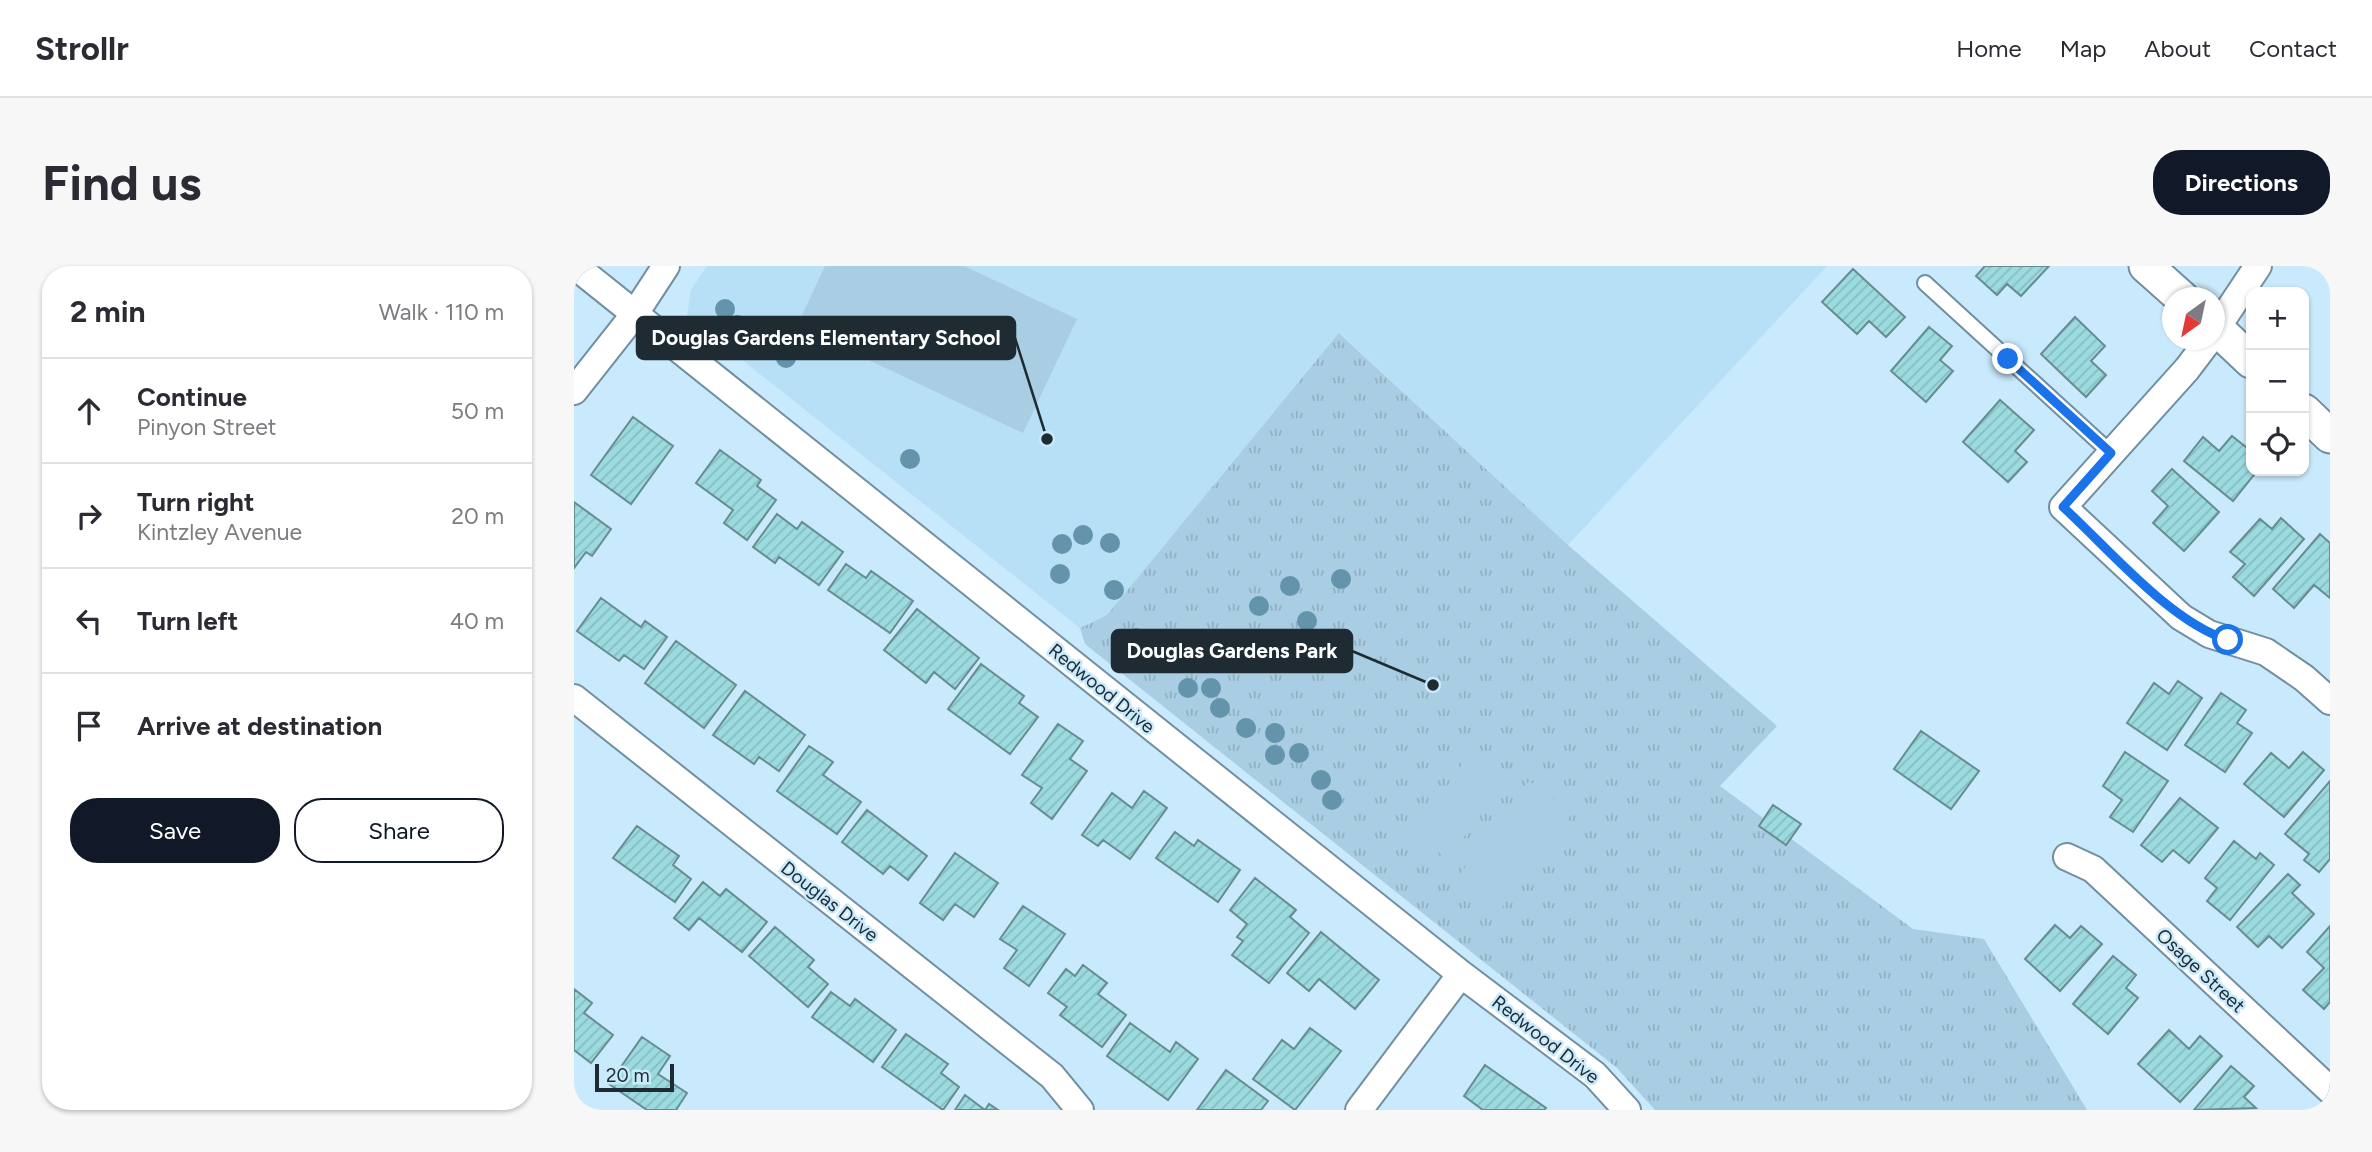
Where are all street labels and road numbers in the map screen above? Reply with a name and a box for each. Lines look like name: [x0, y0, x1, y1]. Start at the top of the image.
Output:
street label: Redwood Drive: [1044, 639, 1159, 738]
street label: Douglas Drive: [776, 856, 883, 947]
street label: Osage Street: [2152, 924, 2250, 1017]
street label: Redwood Drive: [1487, 990, 1604, 1088]

